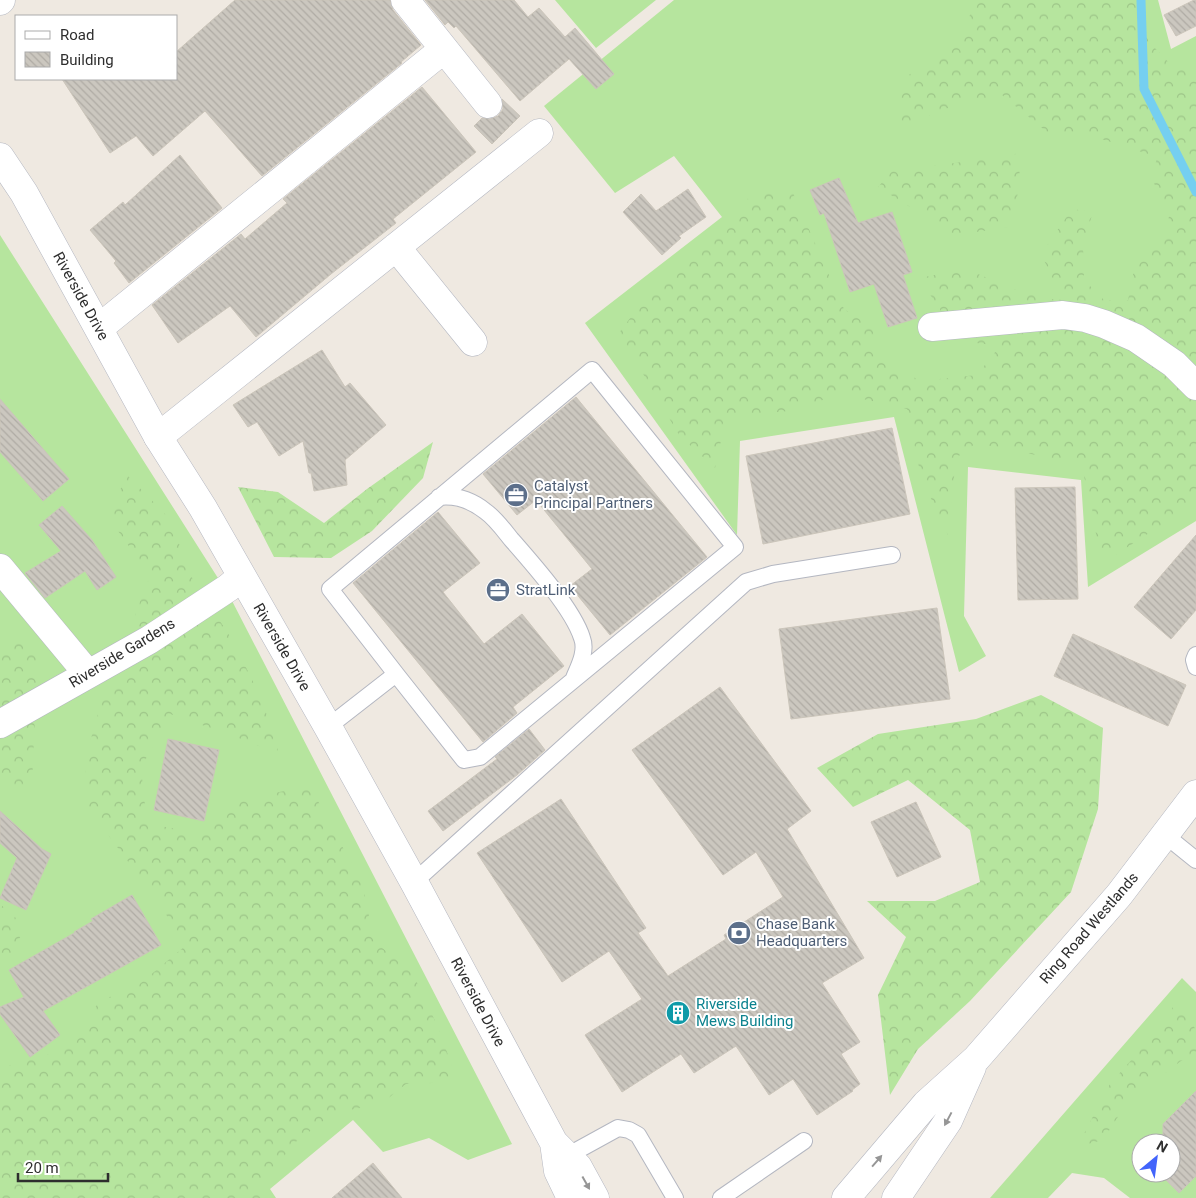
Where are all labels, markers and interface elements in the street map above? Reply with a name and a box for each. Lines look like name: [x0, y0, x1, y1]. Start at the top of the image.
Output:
legend: [15, 15, 178, 80]
text: Road: [60, 26, 94, 44]
text: Building: [60, 51, 114, 69]
street label: Riverside Drive: [49, 249, 113, 343]
place label: Catalyst Principal Partners: [534, 477, 653, 512]
office icon: Catalyst Principal Partners: [503, 482, 529, 508]
office icon: StratLink: [485, 577, 511, 603]
place label: StratLink: [516, 581, 576, 599]
street label: Riverside Drive: [250, 600, 314, 694]
street label: Riverside Gardens: [66, 614, 178, 692]
street label: Ring Road Westlands: [1036, 869, 1142, 987]
place label: Chase Bank Headquarters: [756, 915, 847, 950]
bank icon: Chase Bank Headquarters: [726, 920, 752, 946]
street label: Riverside Drive: [447, 954, 509, 1050]
place label: Riverside Mews Building: [696, 995, 794, 1030]
building icon: Riverside Mews Building: [665, 1000, 691, 1026]
one-way arrow: [944, 1112, 952, 1127]
north arrow: [1131, 1133, 1181, 1183]
text: N: [1154, 1137, 1171, 1156]
scale bar: [18, 1150, 108, 1182]
one-way arrow: [872, 1155, 883, 1168]
text: 20 m: [25, 1159, 59, 1177]
one-way arrow: [582, 1177, 591, 1190]

